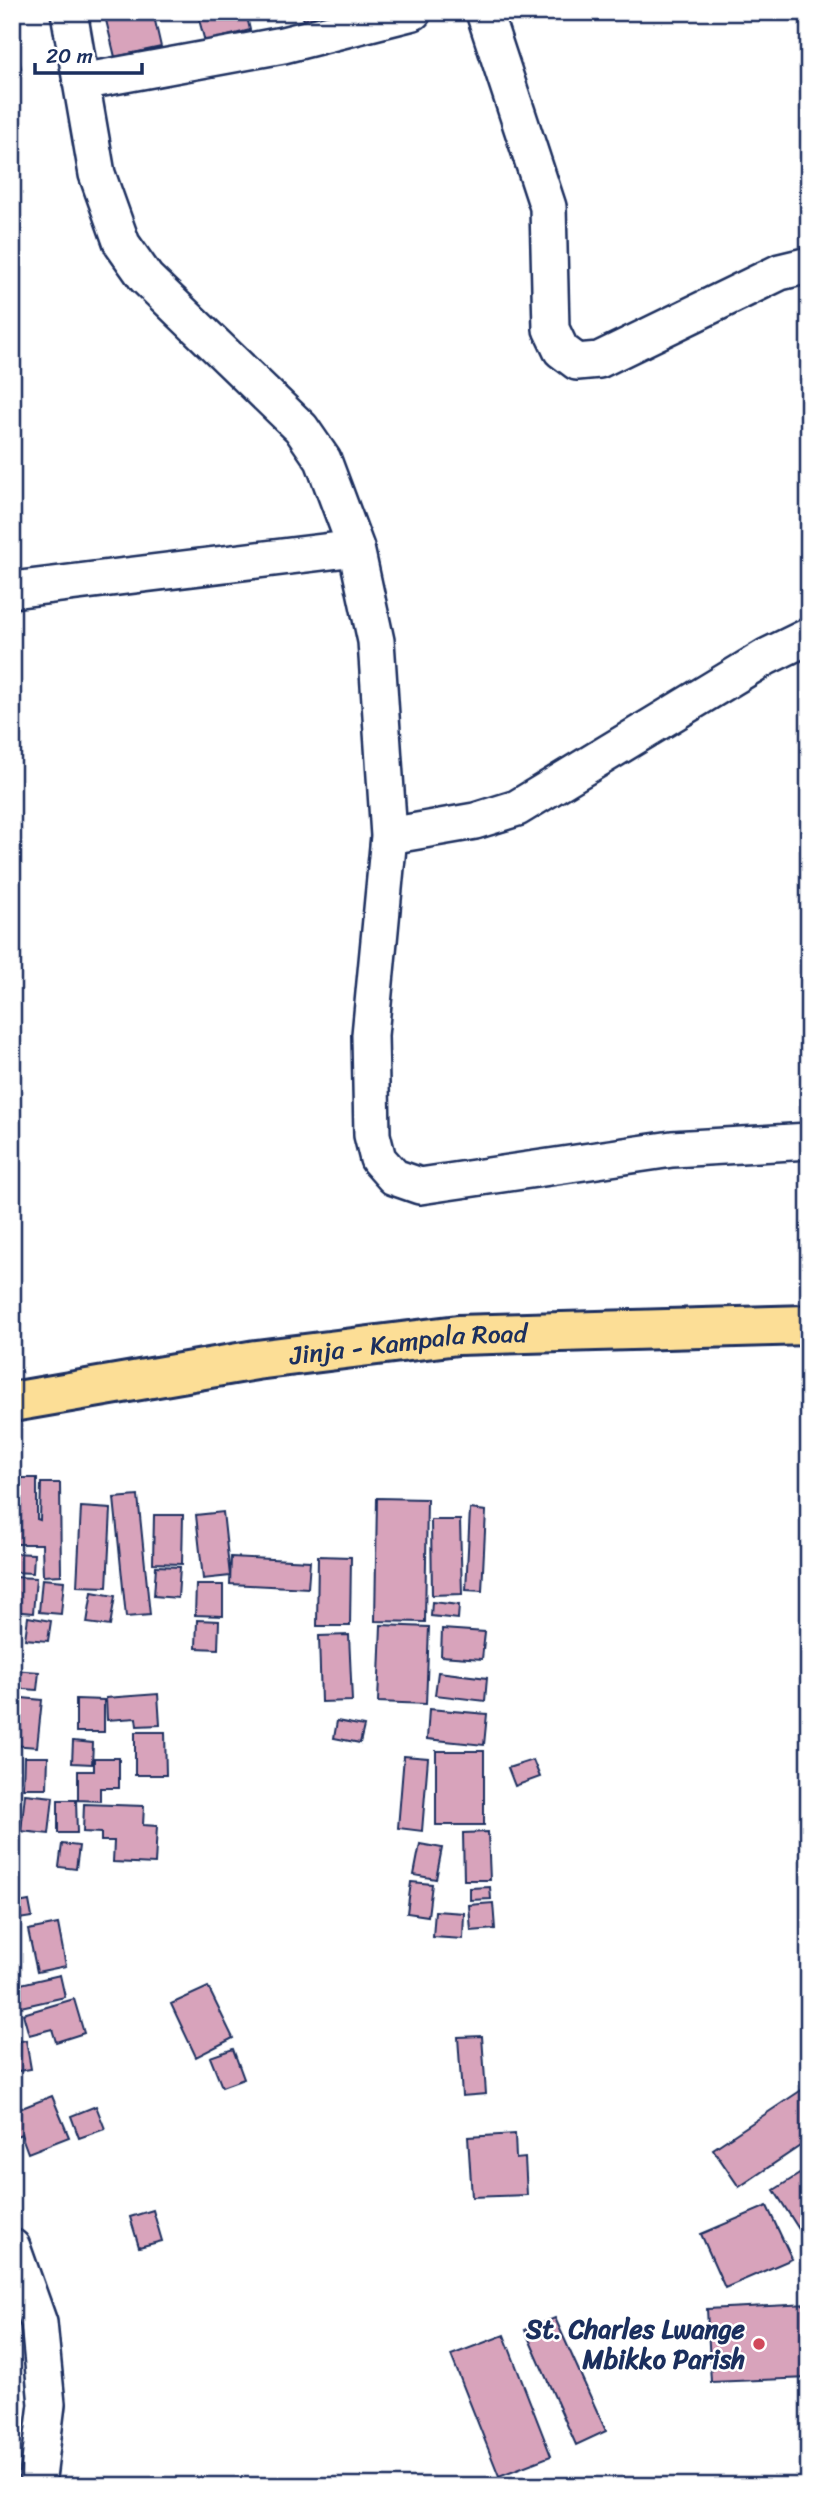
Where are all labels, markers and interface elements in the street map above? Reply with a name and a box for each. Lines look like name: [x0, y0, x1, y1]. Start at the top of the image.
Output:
scale bar: [35, 32, 142, 76]
text: 20 m: [46, 37, 93, 75]
street label: Jinja - Kampala Road: [286, 1310, 530, 1379]
place label: St. Charles Lwange Mbikko Parish: [525, 2306, 746, 2382]
marker: St. Charles Lwange Mbikko Parish: [751, 2336, 767, 2352]

